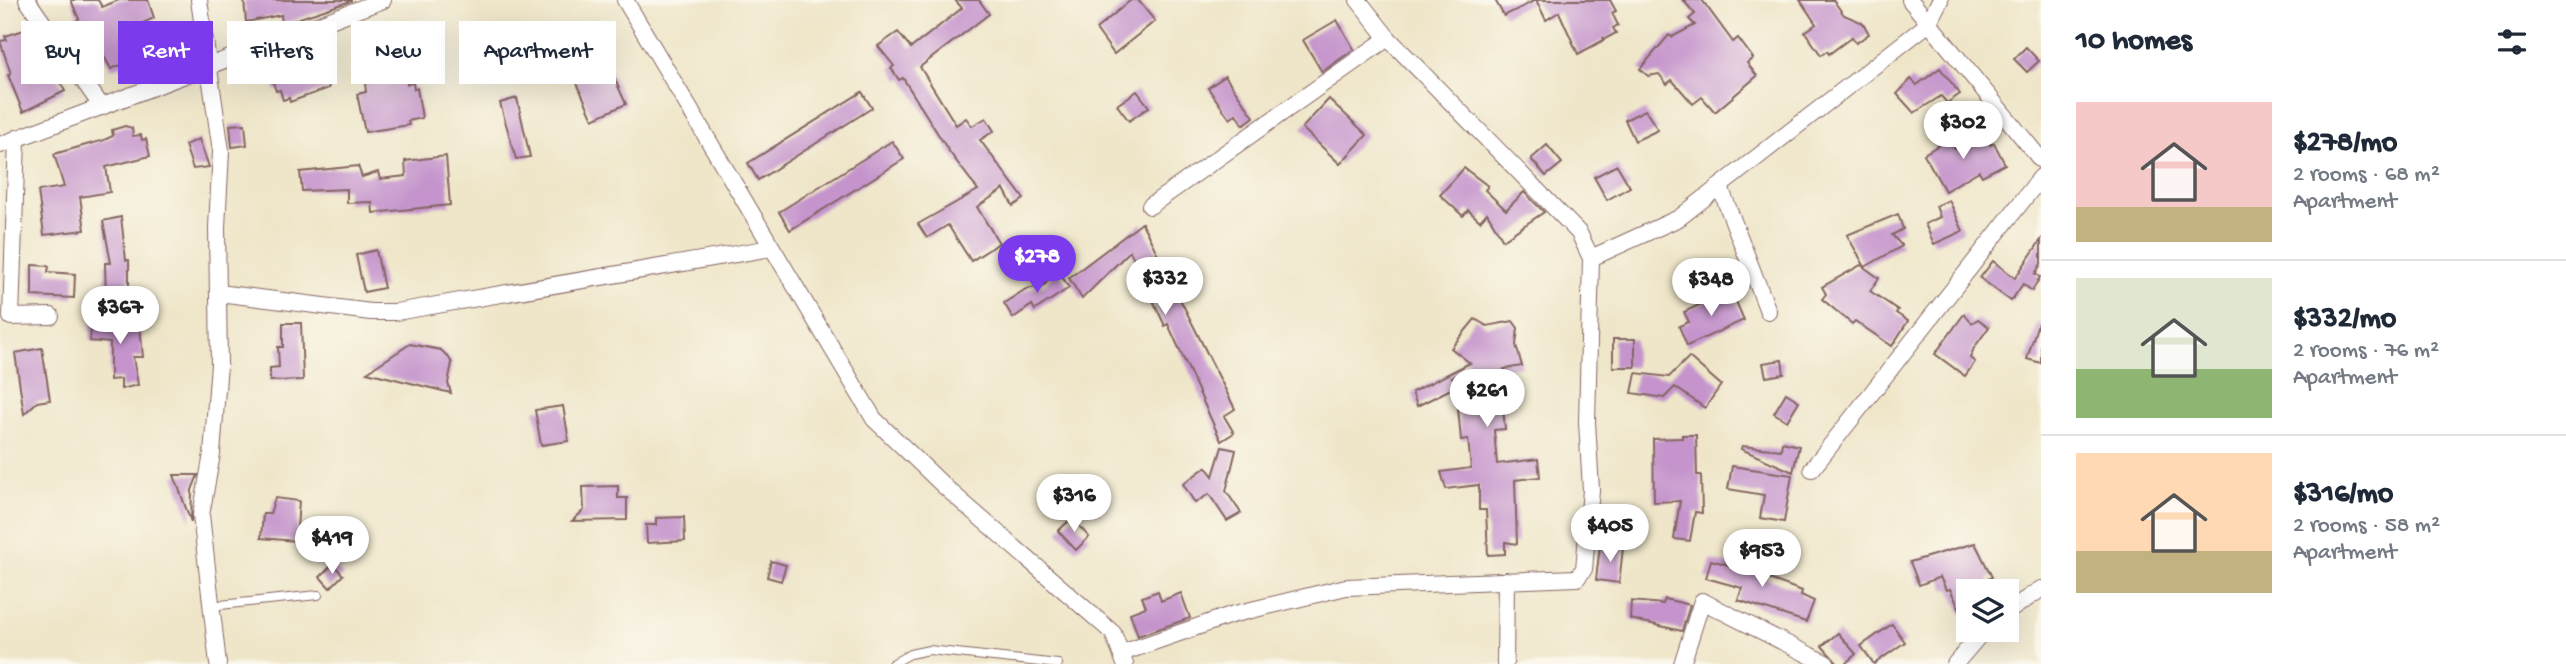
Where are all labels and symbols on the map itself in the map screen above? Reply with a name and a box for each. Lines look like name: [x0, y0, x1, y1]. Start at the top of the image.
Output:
pin: $302: [1922, 102, 2004, 161]
pin: $278: [996, 236, 1078, 295]
pin: $332: [1124, 258, 1206, 317]
pin: $348: [1670, 258, 1752, 318]
pin: $367: [79, 286, 161, 346]
pin: $261: [1446, 370, 1528, 429]
pin: $316: [1033, 475, 1115, 534]
pin: $405: [1569, 504, 1651, 564]
pin: $419: [291, 516, 373, 576]
pin: $953: [1721, 530, 1803, 589]

